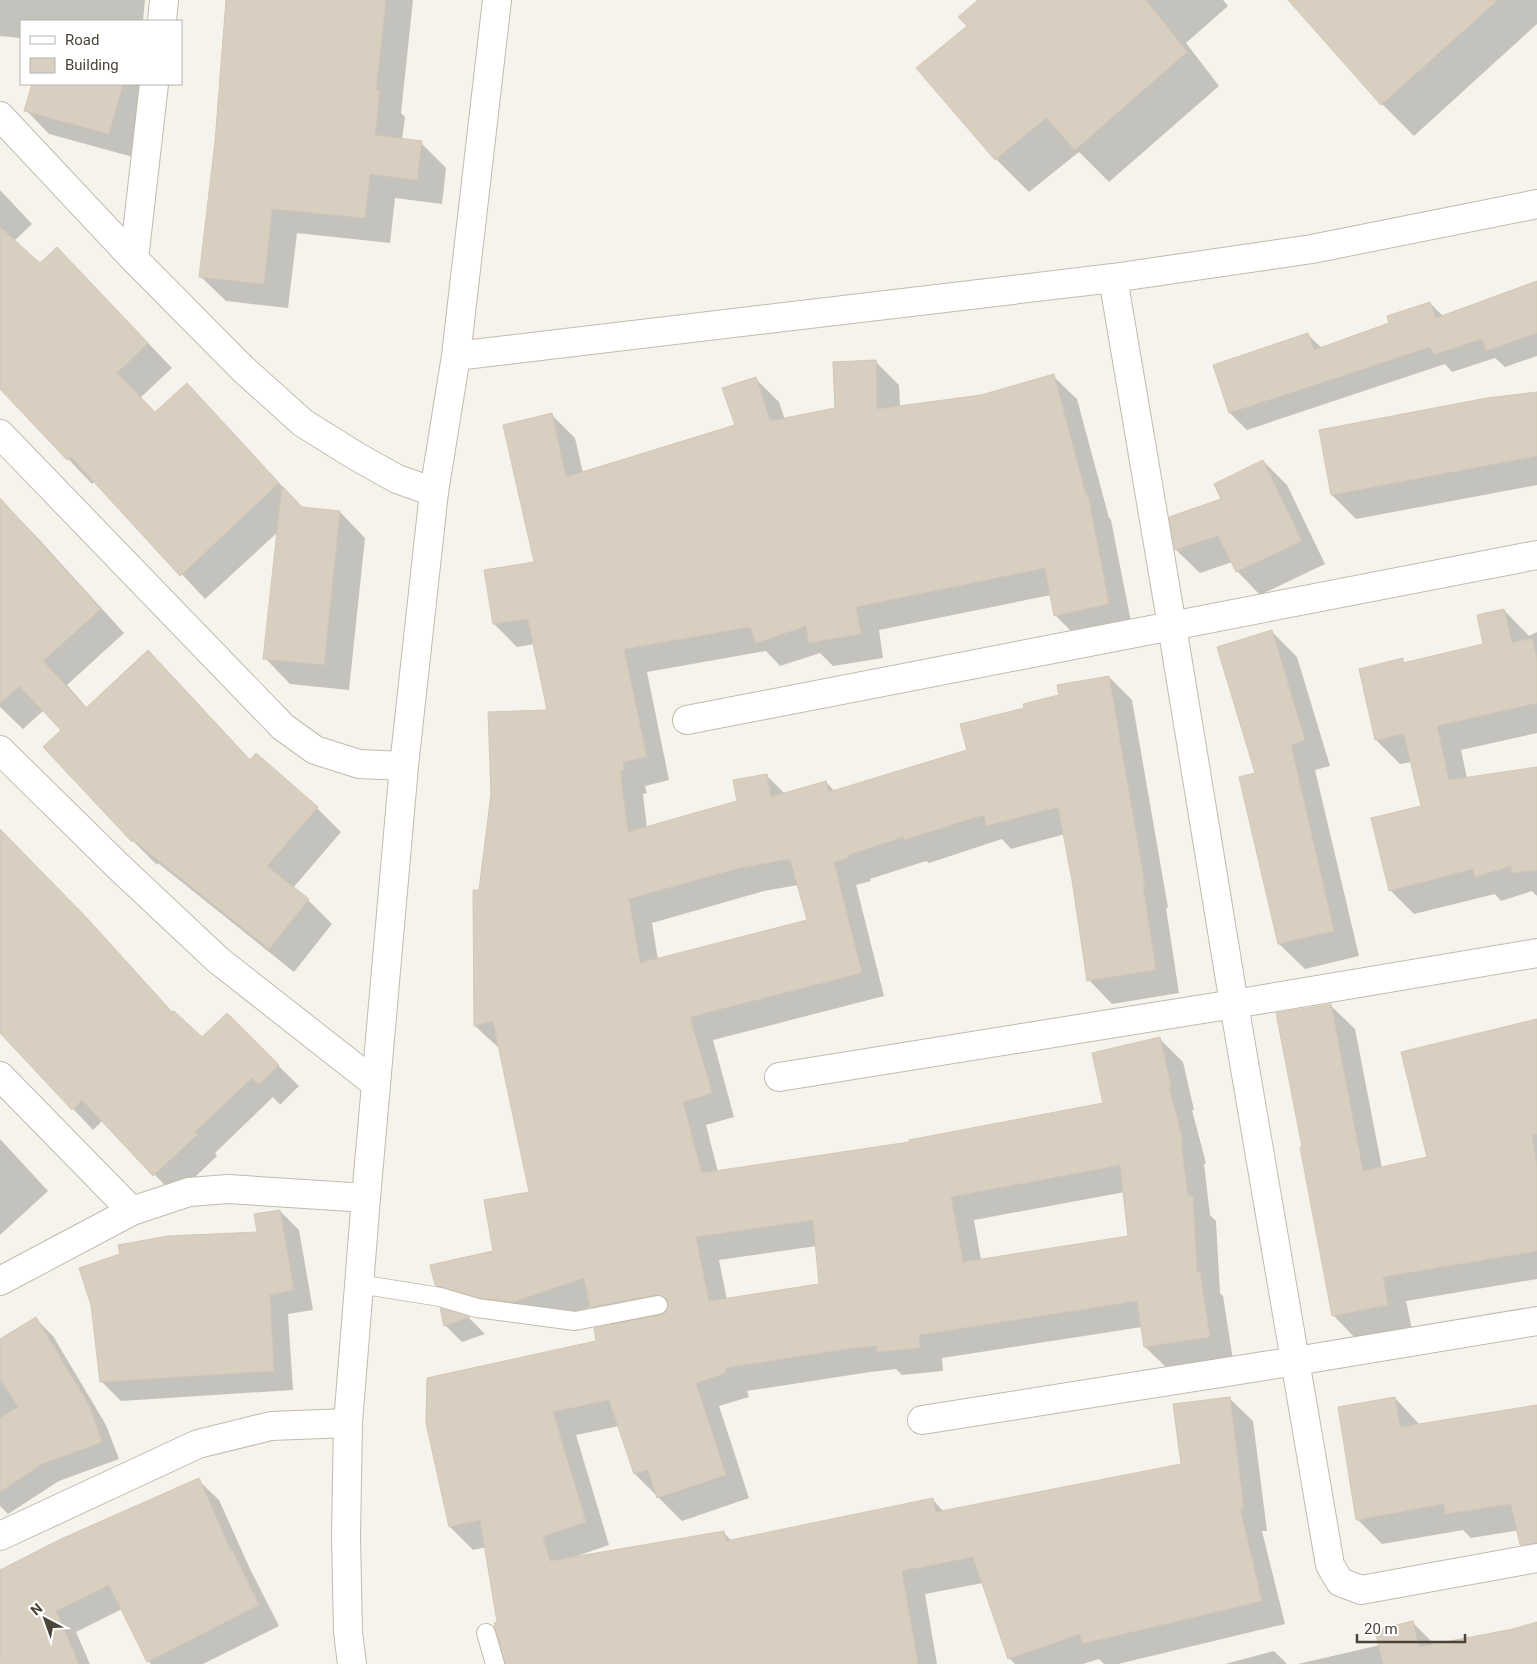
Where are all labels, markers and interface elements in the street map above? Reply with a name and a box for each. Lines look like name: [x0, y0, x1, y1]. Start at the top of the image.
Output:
legend: [20, 20, 182, 85]
text: Road: [65, 31, 99, 49]
text: Building: [65, 56, 119, 74]
north arrow: [20, 1594, 70, 1644]
text: N: [27, 1600, 45, 1618]
scale bar: [1357, 1612, 1464, 1644]
text: 20 m: [1364, 1620, 1398, 1638]

